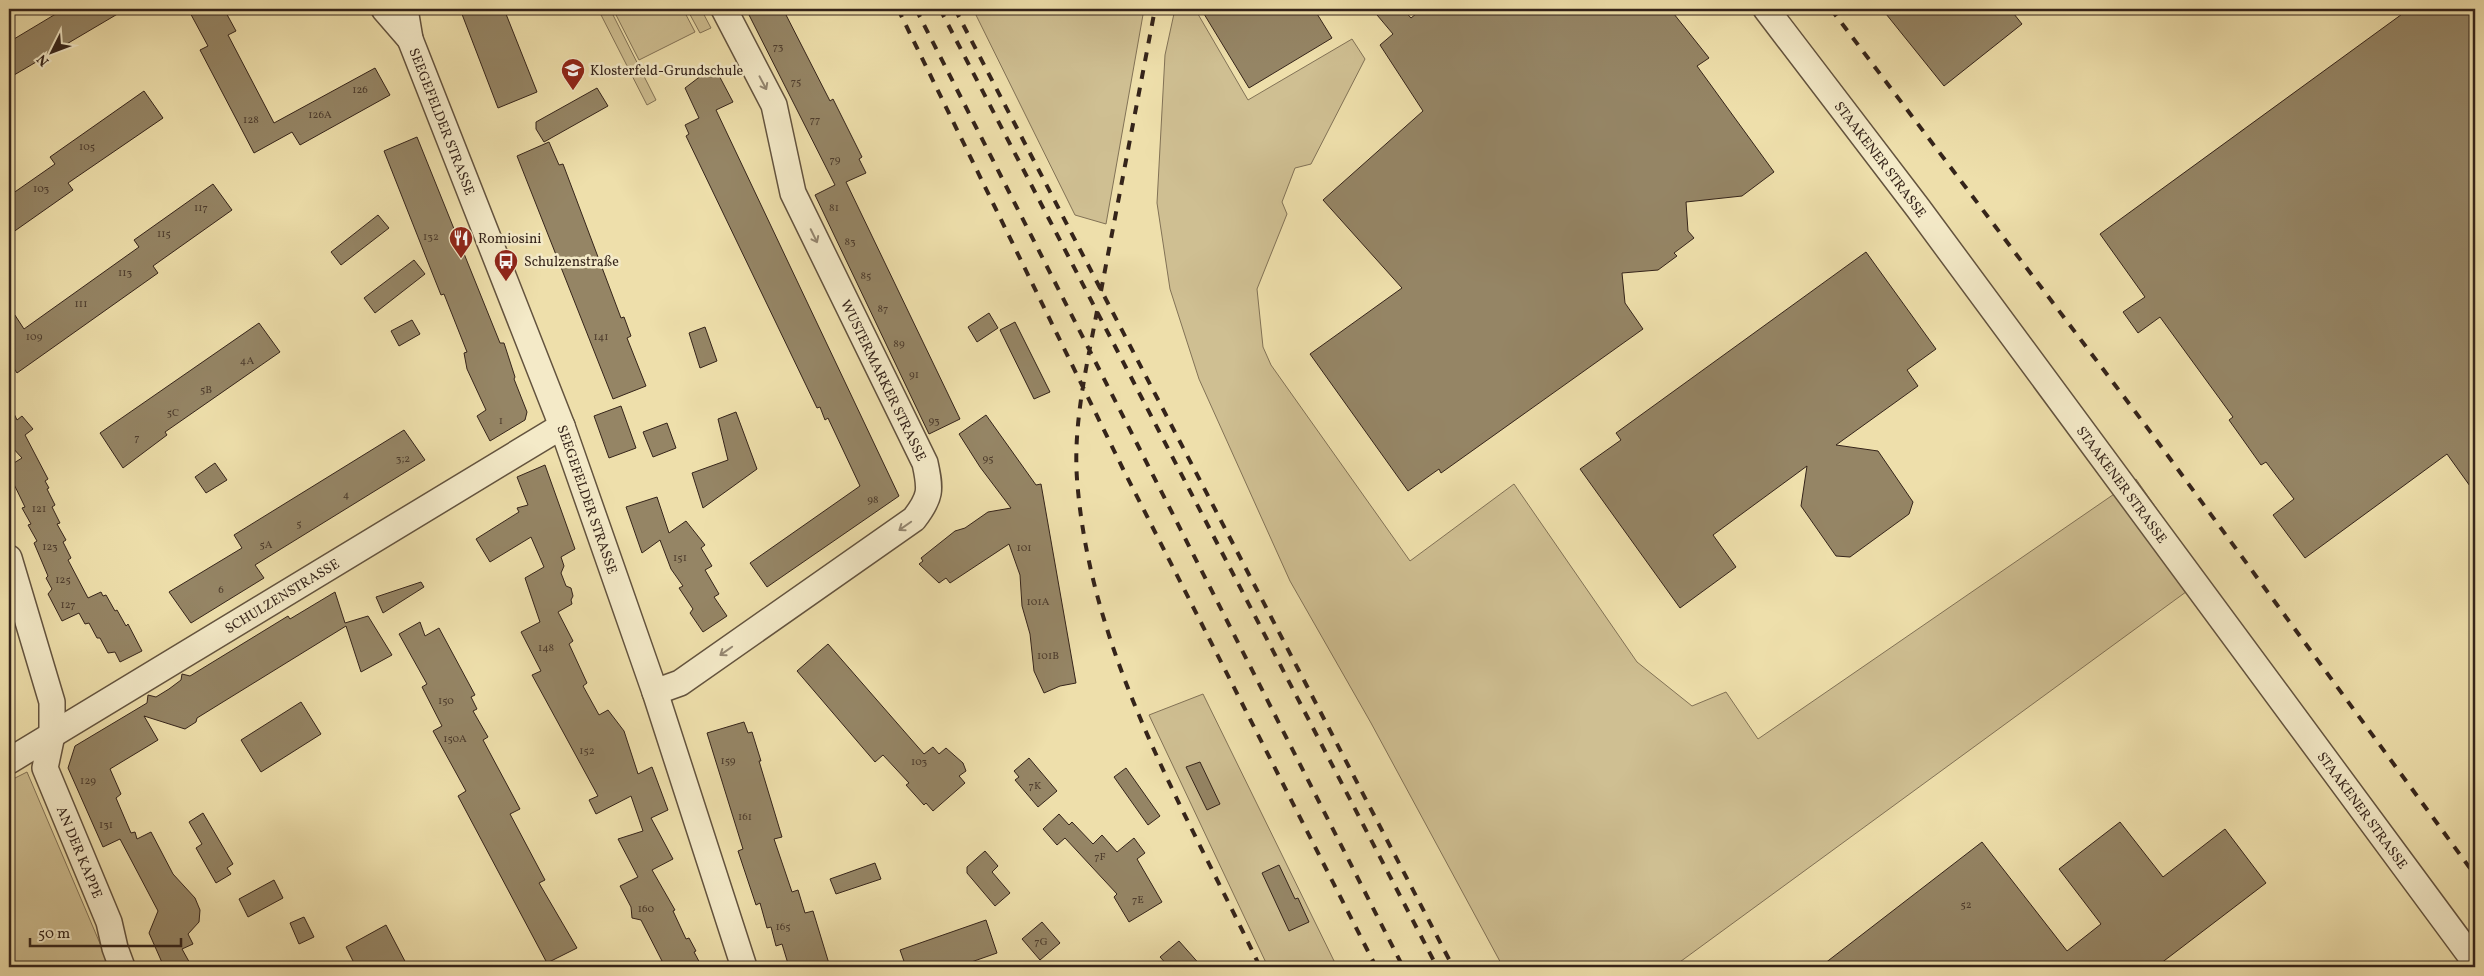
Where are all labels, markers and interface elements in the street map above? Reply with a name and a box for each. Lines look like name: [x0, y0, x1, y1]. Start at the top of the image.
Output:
north arrow: [28, 28, 78, 78]
house number: 73: [773, 40, 784, 55]
street label: SEEGEFELDER STRASSE: [403, 46, 478, 198]
text: N: [33, 50, 54, 70]
school or university icon: Klosterfeld-Grundschule: [560, 57, 586, 91]
place label: Klosterfeld-Grundschule: [590, 62, 744, 81]
one-way arrow: [758, 75, 768, 90]
house number: 75: [791, 75, 801, 90]
house number: 126: [352, 83, 368, 98]
street label: STAAKENER STRASSE: [1829, 98, 1930, 222]
house number: 126A: [308, 108, 332, 123]
house number: 128: [243, 113, 259, 128]
house number: 77: [810, 113, 820, 128]
house number: 105: [79, 140, 95, 155]
house number: 79: [830, 153, 841, 168]
house number: 103: [33, 182, 49, 197]
house number: 117: [194, 201, 208, 216]
house number: 81: [829, 201, 839, 216]
restaurant icon: Romiosini: [448, 225, 474, 259]
house number: 115: [157, 227, 171, 242]
one-way arrow: [810, 228, 819, 243]
house number: 132: [423, 230, 439, 245]
place label: Romiosini: [478, 230, 542, 249]
house number: 83: [844, 235, 856, 250]
bus stop icon: Schulzenstraße: [493, 248, 519, 282]
place label: Schulzenstraße: [524, 253, 619, 272]
house number: 113: [118, 266, 132, 281]
house number: 85: [861, 269, 871, 284]
house number: 111: [75, 297, 87, 312]
street label: WUSTERMARKER STRASSE: [835, 297, 930, 465]
house number: 87: [878, 302, 888, 317]
house number: 109: [26, 330, 43, 345]
house number: 141: [593, 330, 609, 345]
house number: 89: [893, 337, 905, 352]
house number: 4A: [240, 354, 254, 369]
house number: 91: [909, 368, 919, 383]
house number: 5B: [200, 383, 212, 398]
house number: 5C: [167, 406, 179, 421]
house number: 1: [499, 414, 503, 429]
house number: 93: [928, 414, 940, 429]
street label: SEEGEFELDER STRASSE: [551, 423, 621, 577]
street label: STAAKENER STRASSE: [2071, 423, 2171, 548]
house number: 7: [134, 431, 140, 446]
house number: 3;2: [396, 452, 410, 467]
house number: 95: [983, 452, 993, 467]
house number: 4: [343, 488, 350, 503]
house number: 98: [867, 493, 879, 508]
house number: 121: [32, 502, 46, 517]
house number: 5: [296, 517, 302, 532]
one-way arrow: [898, 521, 912, 531]
house number: 5A: [259, 538, 273, 553]
house number: 123: [42, 540, 58, 555]
house number: 101: [1016, 541, 1032, 556]
house number: 151: [673, 551, 687, 566]
street label: SCHULZENSTRASSE: [222, 555, 343, 639]
house number: 125: [55, 573, 71, 588]
house number: 6: [218, 583, 224, 598]
house number: 101A: [1027, 595, 1050, 610]
house number: 127: [60, 598, 76, 613]
house number: 148: [538, 641, 555, 656]
one-way arrow: [719, 646, 733, 656]
house number: 101B: [1037, 649, 1059, 664]
house number: 150: [438, 694, 454, 709]
house number: 150A: [443, 732, 467, 747]
house number: 152: [579, 744, 595, 759]
street label: STAAKENER STRASSE: [2312, 748, 2411, 874]
house number: 159: [720, 754, 736, 769]
house number: 103: [911, 755, 927, 770]
house number: 129: [80, 774, 96, 789]
house number: 7K: [1029, 779, 1042, 794]
street label: AN DER KAPPE: [51, 804, 106, 902]
house number: 161: [738, 810, 752, 825]
house number: 131: [99, 818, 113, 833]
house number: 7F: [1094, 850, 1106, 865]
house number: 7E: [1132, 893, 1144, 908]
house number: 52: [1960, 898, 1972, 913]
house number: 160: [638, 902, 655, 917]
scale bar: [30, 916, 181, 948]
house number: 165: [775, 920, 791, 935]
text: 50 m: [38, 924, 70, 945]
house number: 7G: [1034, 935, 1048, 950]

